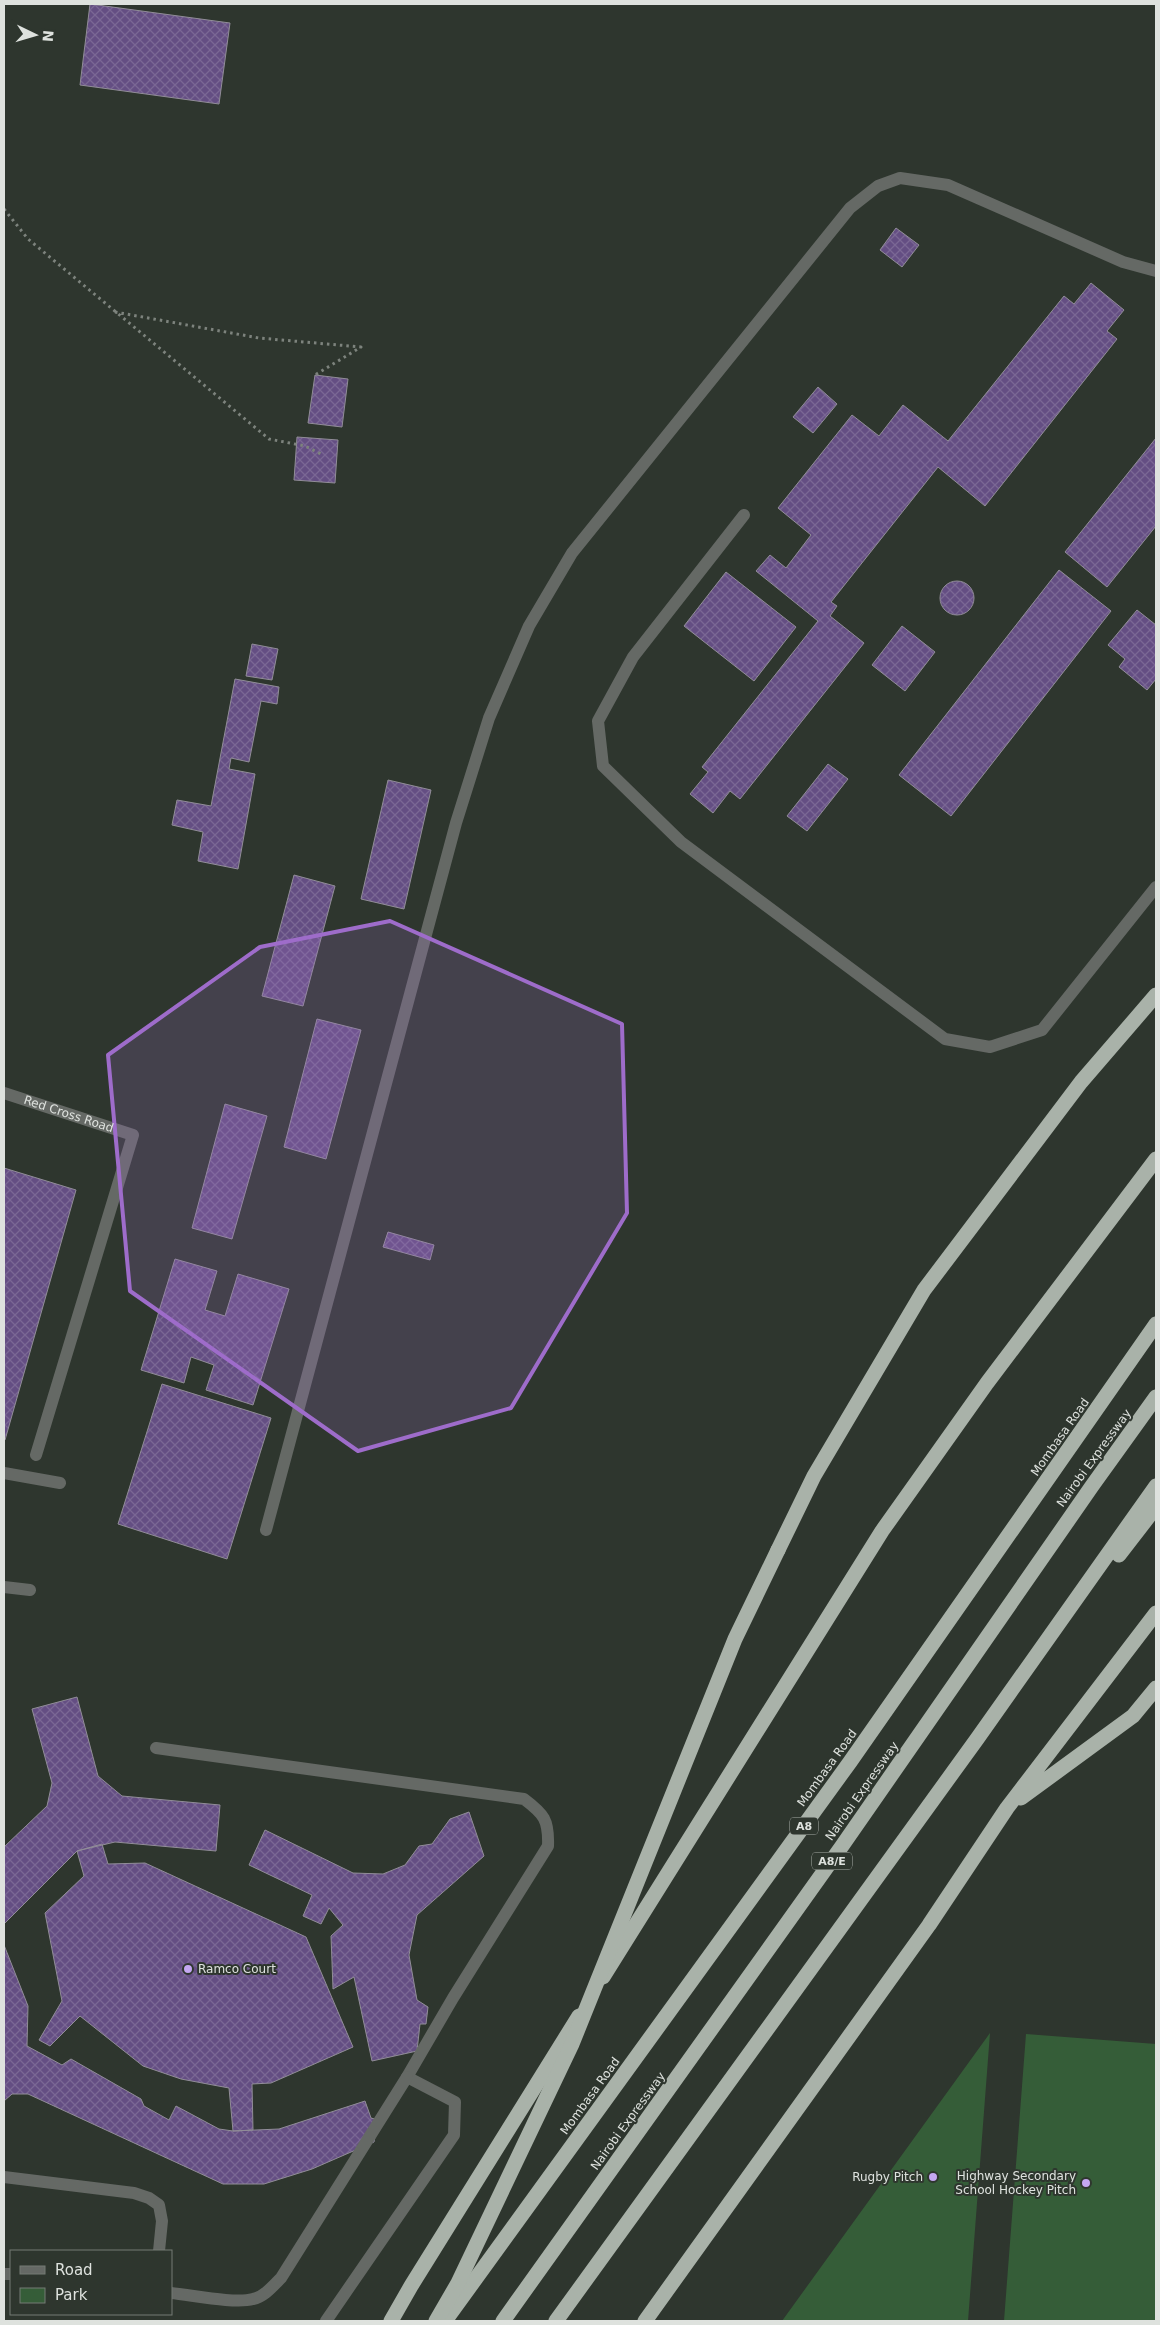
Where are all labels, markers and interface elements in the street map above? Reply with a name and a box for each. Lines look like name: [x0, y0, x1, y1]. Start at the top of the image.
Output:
north arrow: [10, 10, 60, 60]
text: N: [39, 30, 56, 43]
street label: Red Cross Road: [22, 1093, 115, 1135]
street label: Mombasa Road: [1028, 1395, 1092, 1479]
street label: Nairobi Expressway: [1054, 1406, 1134, 1510]
street label: Mombasa Road: [794, 1727, 860, 1809]
street label: Nairobi Expressway: [823, 1739, 901, 1843]
road number: A8: [790, 1818, 818, 1834]
road number: A8/E: [812, 1852, 852, 1870]
place label: Ramco Court: [198, 1962, 276, 1976]
marker: Ramco Court: [182, 1963, 194, 1975]
street label: Mombasa Road: [557, 2055, 623, 2137]
street label: Nairobi Expressway: [588, 2069, 668, 2173]
place label: Highway Secondary School Hockey Pitch: [955, 2169, 1076, 2197]
place label: Rugby Pitch: [852, 2170, 923, 2184]
marker: Rugby Pitch: [927, 2171, 939, 2183]
marker: Highway Secondary School Hockey Pitch: [1080, 2177, 1092, 2189]
legend: [10, 2250, 172, 2315]
text: Road: [55, 2261, 93, 2279]
text: Park: [55, 2286, 88, 2304]

